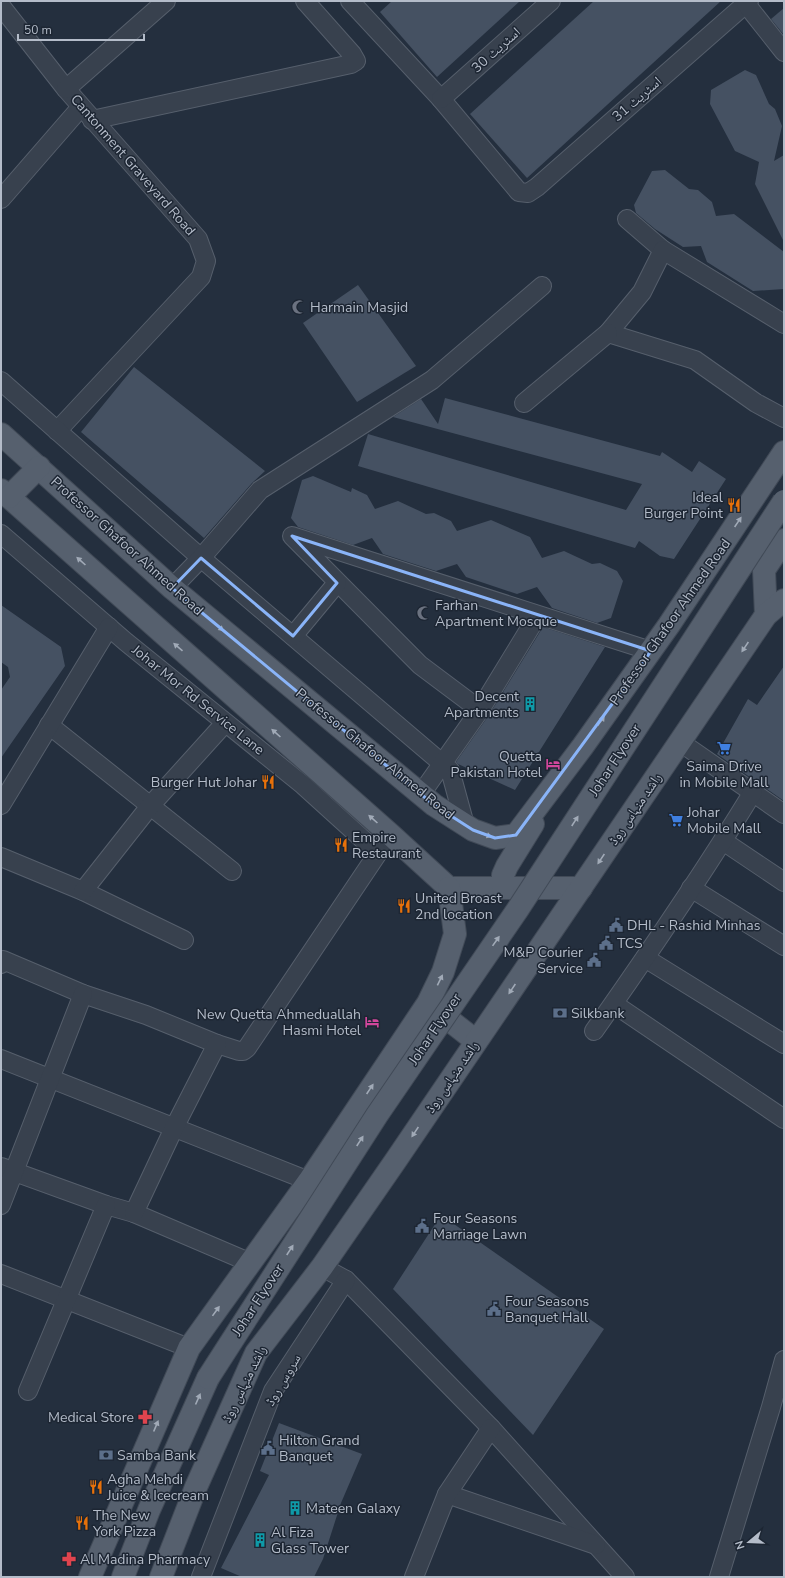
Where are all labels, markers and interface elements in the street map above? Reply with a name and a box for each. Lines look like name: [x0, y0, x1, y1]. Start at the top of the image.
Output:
scale bar: [18, 16, 144, 42]
text: 50 m: [24, 22, 52, 38]
street label: اسٹریٹ 30: [467, 23, 525, 77]
street label: اسٹریٹ 31: [608, 72, 666, 126]
street label: Cantonment Graveyard Road: [66, 90, 200, 240]
place label: Harmain Masjid: [310, 298, 408, 317]
mosque icon: Harmain Masjid: [291, 299, 307, 315]
street label: Professor Ghafoor Ahmed Road: [47, 472, 207, 620]
place label: Ideal Burger Point: [644, 488, 724, 523]
restaurant icon: Ideal Burger Point: [726, 497, 742, 513]
one-way arrow: [734, 517, 742, 527]
street label: Professor Ghafoor Ahmed Road: [605, 535, 735, 709]
one-way arrow: [76, 556, 86, 565]
place label: Farhan Apartment Mosque: [435, 596, 557, 631]
mosque icon: Farhan Apartment Mosque: [416, 605, 432, 621]
one-way arrow: [214, 622, 225, 631]
street label: Johar Mor Rd Service Lane: [127, 640, 268, 759]
one-way arrow: [741, 642, 749, 652]
one-way arrow: [174, 643, 183, 652]
street label: Professor Ghafoor Ahmed Road: [292, 684, 458, 824]
place label: Decent Apartments: [444, 687, 519, 722]
building icon: Decent Apartments: [522, 696, 538, 712]
one-way arrow: [596, 716, 604, 726]
street label: Johar Flyover: [584, 720, 645, 801]
one-way arrow: [271, 728, 281, 738]
supermarket icon: Saima Drive in Mobile Mall: [716, 740, 732, 756]
place label: Quetta Pakistan Hotel: [450, 747, 543, 782]
hotel icon: Quetta Pakistan Hotel: [545, 756, 561, 772]
place label: Saima Drive in Mobile Mall: [680, 757, 769, 792]
street label: راشد منہاس روڈ: [604, 769, 666, 849]
place label: Burger Hut Johar: [151, 773, 257, 792]
restaurant icon: Burger Hut Johar: [260, 774, 276, 790]
place label: Johar Mobile Mall: [686, 803, 762, 838]
supermarket icon: Johar Mobile Mall: [668, 812, 684, 828]
one-way arrow: [368, 815, 378, 824]
one-way arrow: [571, 816, 579, 826]
place label: Empire Restaurant: [352, 828, 421, 863]
one-way arrow: [481, 833, 493, 839]
restaurant icon: Empire Restaurant: [333, 837, 349, 853]
one-way arrow: [597, 854, 605, 864]
place label: United Broast 2nd location: [415, 889, 502, 924]
restaurant icon: United Broast 2nd location: [396, 898, 412, 914]
place label: DHL - Rashid Minhas: [627, 916, 761, 935]
public building icon: DHL - Rashid Minhas: [608, 917, 624, 933]
place label: TCS: [617, 934, 643, 953]
one-way arrow: [492, 935, 500, 946]
public building icon: TCS: [598, 935, 614, 951]
place label: M&P Courier Service: [504, 943, 583, 978]
public building icon: M&P Courier Service: [586, 952, 602, 968]
one-way arrow: [436, 974, 443, 985]
one-way arrow: [508, 984, 516, 994]
street label: Johar Flyover: [404, 990, 466, 1069]
place label: Silkbank: [571, 1004, 626, 1023]
place label: New Quetta Ahmeduallah Hasmi Hotel: [197, 1005, 362, 1040]
bank icon: Silkbank: [552, 1005, 568, 1021]
hotel icon: New Quetta Ahmeduallah Hasmi Hotel: [364, 1014, 380, 1030]
street label: راشد منہاس روڈ: [421, 1037, 483, 1117]
one-way arrow: [366, 1084, 374, 1095]
one-way arrow: [411, 1126, 419, 1137]
one-way arrow: [356, 1136, 364, 1146]
place label: Four Seasons Marriage Lawn: [433, 1209, 527, 1244]
public building icon: Four Seasons Marriage Lawn: [414, 1218, 430, 1234]
one-way arrow: [286, 1245, 294, 1256]
street label: Johar Flyover: [227, 1260, 288, 1341]
place label: Four Seasons Banquet Hall: [505, 1292, 590, 1327]
public building icon: Four Seasons Banquet Hall: [486, 1301, 502, 1317]
one-way arrow: [212, 1306, 220, 1316]
street label: راشد منہاس روڈ: [217, 1342, 271, 1426]
street label: سروس روڈ: [261, 1351, 305, 1409]
one-way arrow: [196, 1393, 202, 1405]
place label: Medical Store: [48, 1408, 134, 1427]
pharmacy icon: Medical Store: [137, 1409, 153, 1425]
one-way arrow: [153, 1420, 159, 1431]
place label: Hilton Grand Banquet: [279, 1431, 360, 1466]
public building icon: Hilton Grand Banquet: [260, 1440, 276, 1456]
place label: Samba Bank: [117, 1446, 197, 1465]
bank icon: Samba Bank: [98, 1447, 114, 1463]
place label: Agha Mehdi Juice & Icecream: [106, 1470, 209, 1505]
restaurant icon: Agha Mehdi Juice & Icecream: [88, 1479, 104, 1495]
place label: Mateen Galaxy: [306, 1499, 401, 1518]
building icon: Mateen Galaxy: [287, 1500, 303, 1516]
place label: The New York Pizza: [92, 1506, 156, 1541]
restaurant icon: The New York Pizza: [74, 1515, 90, 1531]
north arrow: [729, 1522, 769, 1562]
place label: Al Fiza Glass Tower: [271, 1523, 349, 1558]
building icon: Al Fiza Glass Tower: [252, 1532, 268, 1548]
text: N: [732, 1539, 748, 1551]
place label: Al Madina Pharmacy: [80, 1550, 211, 1569]
pharmacy icon: Al Madina Pharmacy: [61, 1551, 77, 1567]

